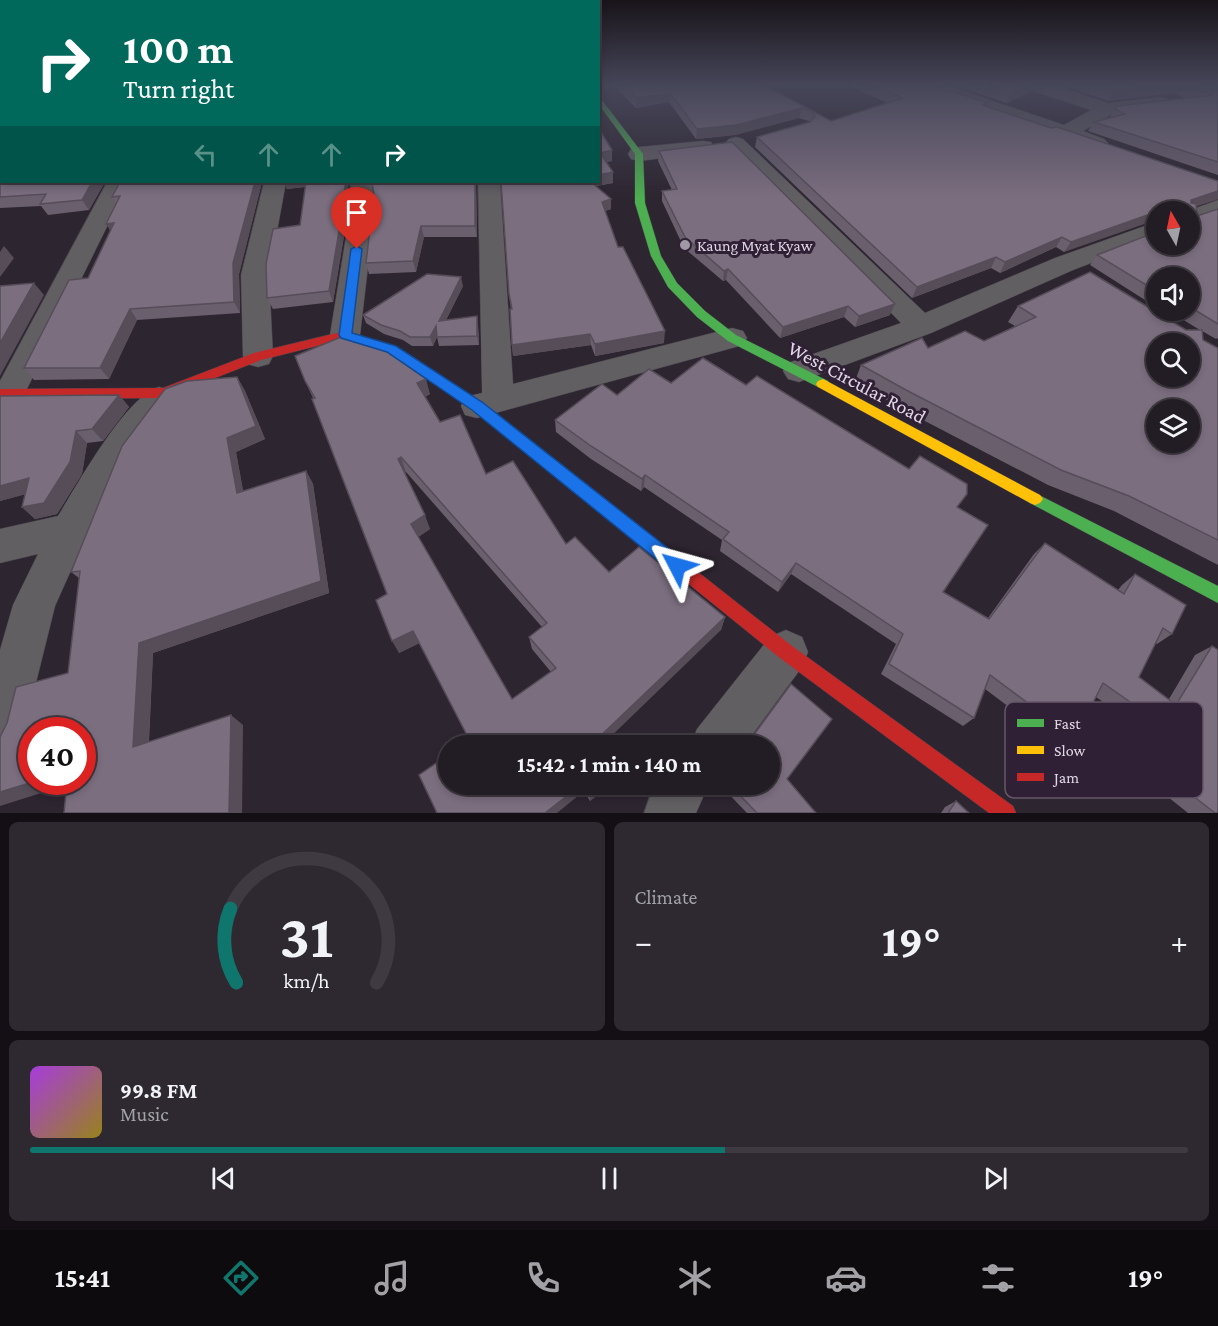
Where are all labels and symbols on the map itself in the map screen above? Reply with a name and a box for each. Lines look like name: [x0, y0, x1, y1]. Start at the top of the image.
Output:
pin: [331, 187, 382, 249]
north arrow: [1146, 201, 1200, 255]
place label: Kaung Myat Kyaw: [697, 237, 813, 255]
marker: Kaung Myat Kyaw: [678, 238, 692, 252]
street label: West Circular Road: [784, 336, 930, 428]
position arrow: [645, 534, 709, 598]
legend: [1005, 702, 1203, 798]
text: Fast: [1054, 715, 1081, 732]
speed limit sign: 40: [18, 717, 96, 795]
text: Slow: [1054, 742, 1086, 759]
text: Jam: [1052, 769, 1079, 787]

